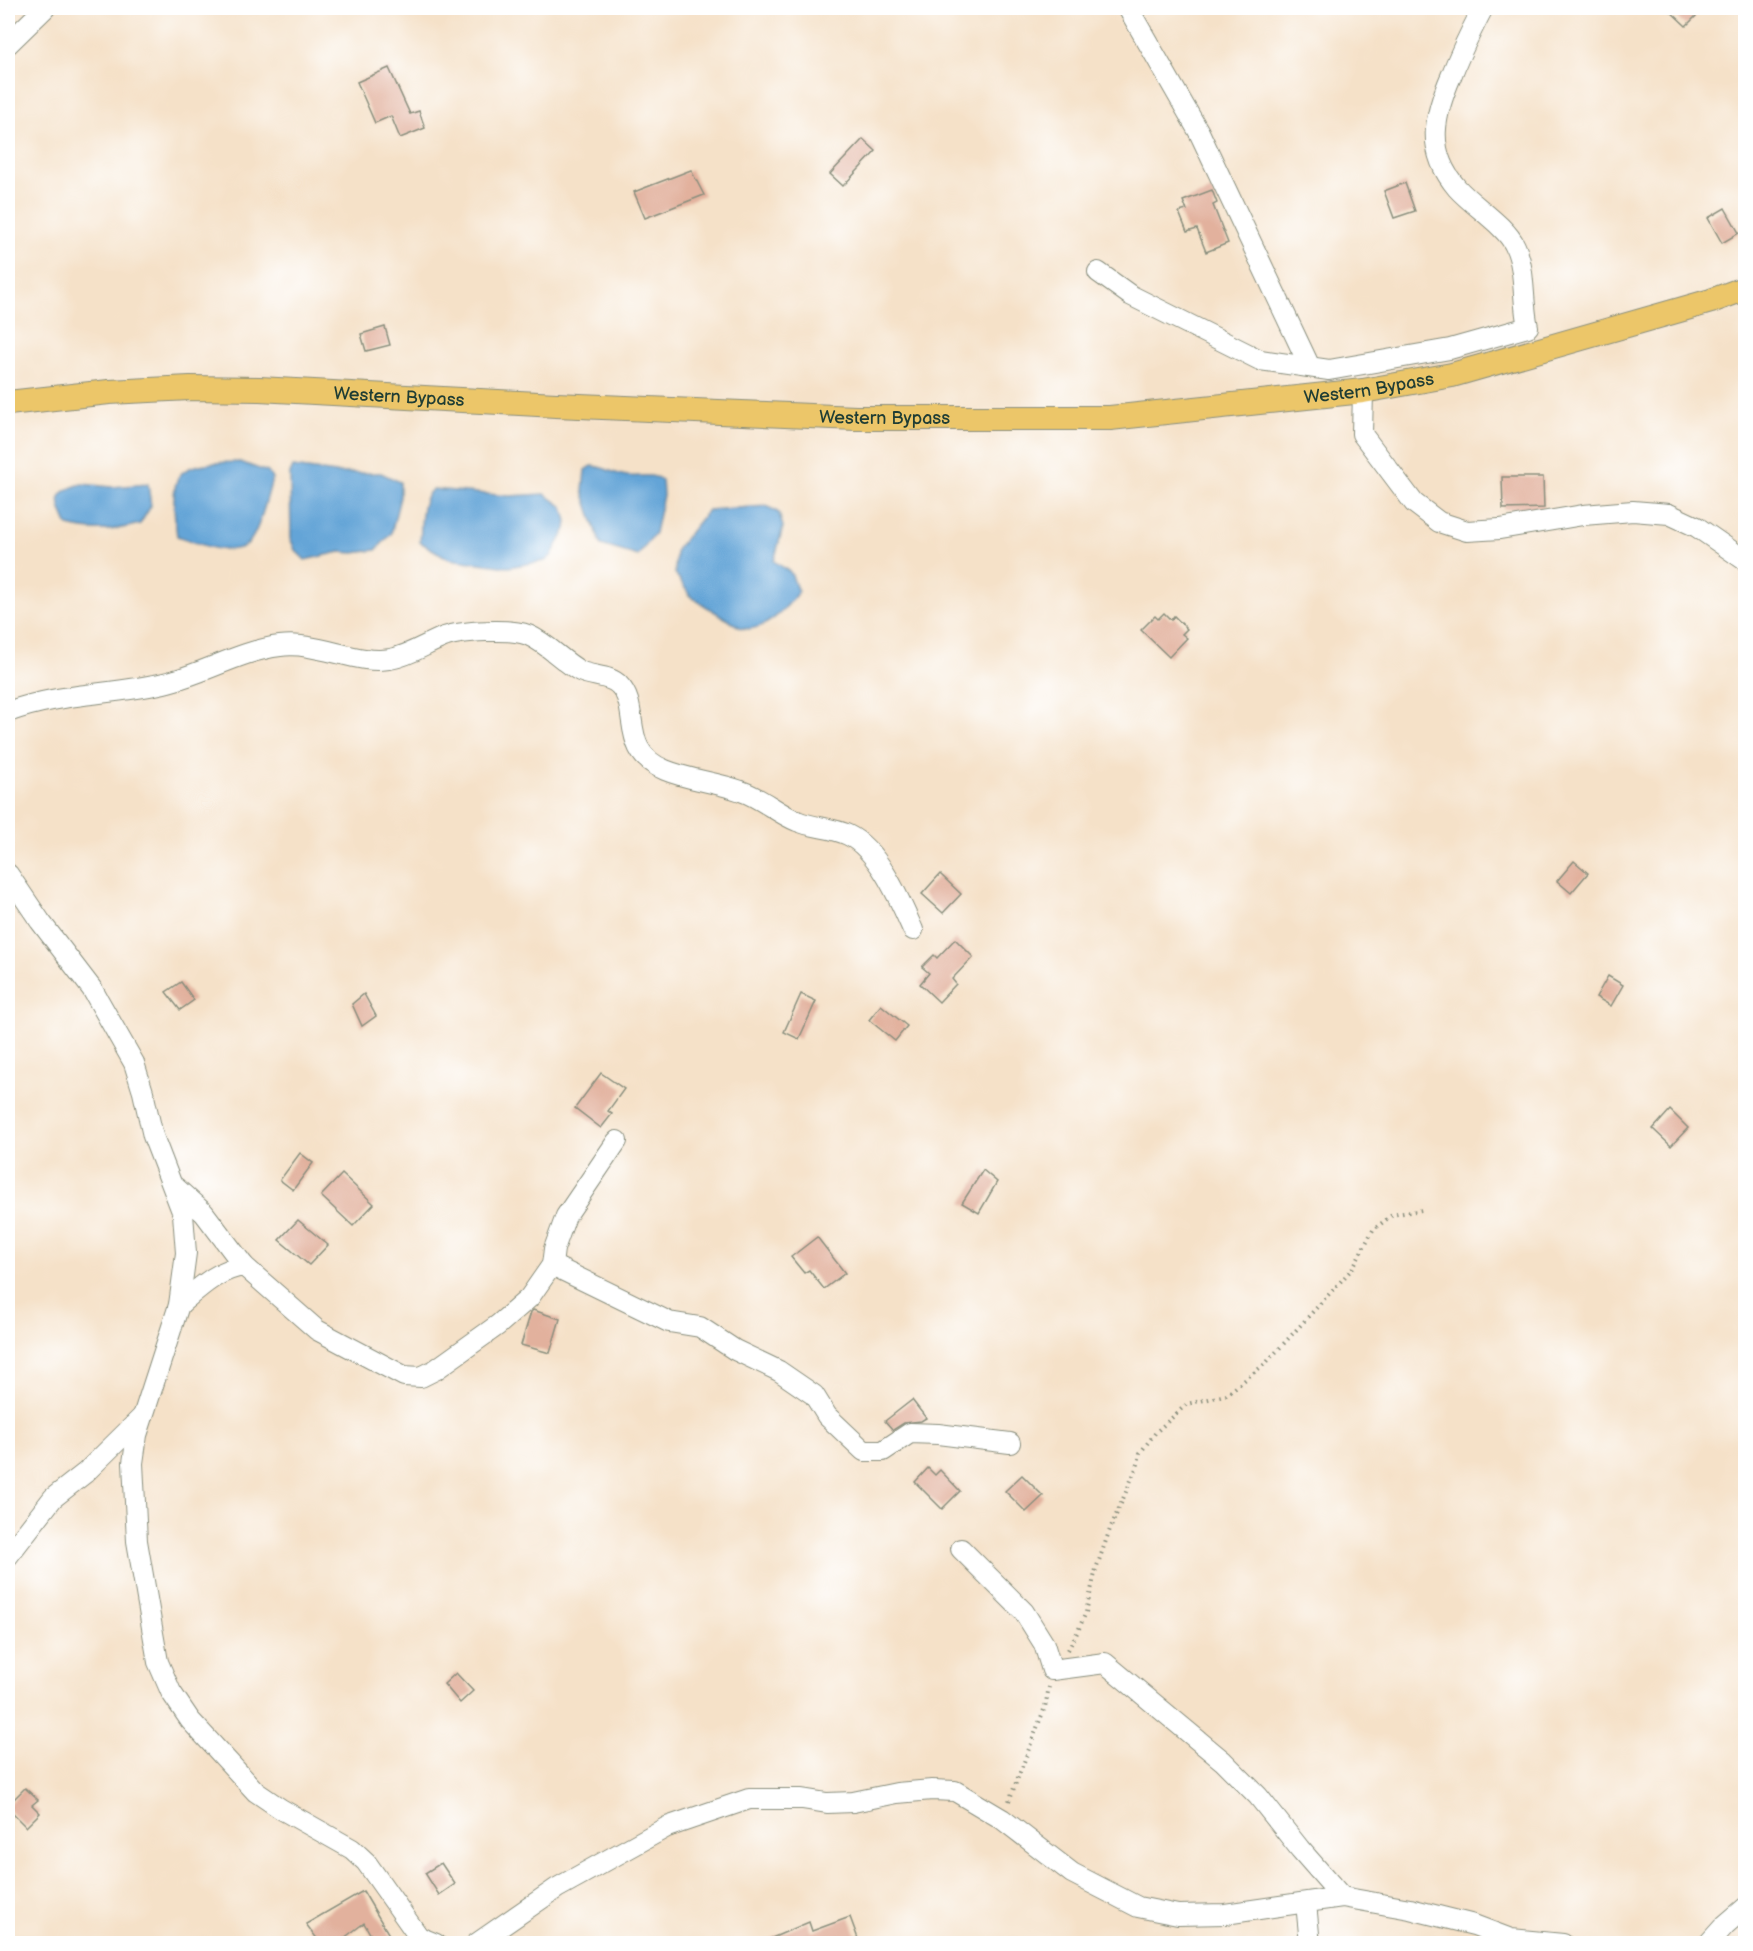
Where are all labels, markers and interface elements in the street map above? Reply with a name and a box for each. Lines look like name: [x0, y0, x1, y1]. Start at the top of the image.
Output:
street label: Western Bypass: [1303, 368, 1436, 408]
street label: Western Bypass: [333, 383, 465, 411]
street label: Western Bypass: [819, 406, 950, 429]

